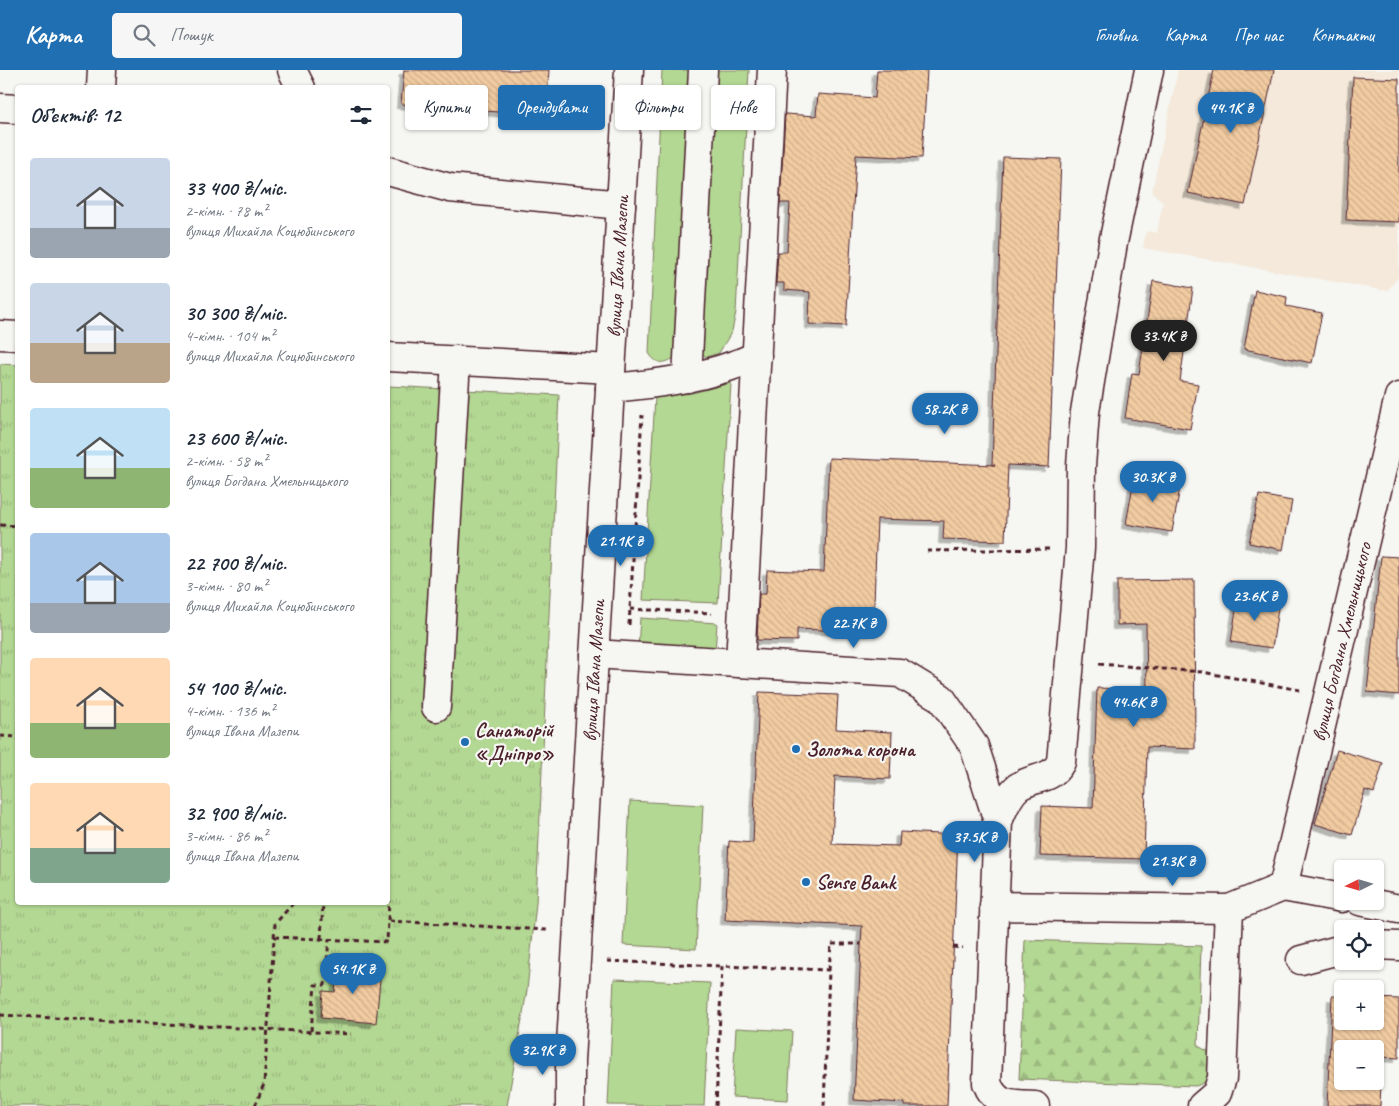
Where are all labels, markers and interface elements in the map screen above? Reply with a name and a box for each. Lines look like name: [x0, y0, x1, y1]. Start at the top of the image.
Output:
search box: [112, 13, 462, 58]
text: Карта: [25, 20, 82, 50]
icon: search: [130, 21, 158, 49]
text: Пошук: [170, 23, 213, 47]
text: Головна: [1095, 24, 1137, 46]
text: Карта: [1165, 24, 1206, 46]
text: Про нас: [1234, 24, 1284, 46]
text: Контакти: [1312, 24, 1374, 46]
chip: Купити: [405, 85, 488, 130]
chip: Орендувати: [498, 85, 605, 130]
chip: Фільтри: [615, 85, 701, 130]
chip: Нове: [711, 85, 775, 130]
pin: 44.1K ₴: [1185, 92, 1277, 134]
text: 44.1K ₴: [1209, 98, 1253, 118]
icon: filters: [347, 101, 375, 129]
text: Об’єктів: 12: [30, 102, 120, 128]
text: 33 400 ₴/міс.: [185, 175, 286, 201]
icon: home: [70, 178, 130, 238]
street label: вулиця Івана Мазепи: [601, 194, 634, 338]
text: 2-кімн. · 78 m²: [185, 201, 267, 221]
text: вулиця Михайла Коцюбинського: [185, 221, 354, 241]
text: 30 300 ₴/міс.: [185, 300, 286, 326]
icon: home: [70, 303, 130, 363]
pin: 33.4K ₴: [1118, 320, 1210, 362]
text: 4-кімн. · 104 m²: [185, 326, 275, 346]
text: 33.4K ₴: [1142, 326, 1186, 346]
text: вулиця Михайла Коцюбинського: [185, 346, 354, 366]
pin: 58.2K ₴: [899, 392, 991, 435]
text: 58.2K ₴: [923, 399, 967, 419]
text: 23 600 ₴/міс.: [185, 425, 287, 451]
icon: home: [70, 428, 130, 488]
text: 2-кімн. · 58 m²: [185, 451, 267, 471]
pin: 30.3K ₴: [1107, 460, 1199, 503]
text: 30.3K ₴: [1131, 467, 1175, 487]
text: вулиця Богдана Хмельницького: [185, 471, 348, 491]
pin: 21.1K ₴: [575, 524, 667, 567]
text: 21.1K ₴: [599, 531, 643, 551]
street label: вулиця Богдана Хмельницького: [1305, 539, 1377, 744]
text: 22 700 ₴/міс.: [185, 550, 286, 576]
icon: home: [70, 553, 130, 613]
text: 3-кімн. · 80 m²: [185, 576, 267, 596]
pin: 23.6K ₴: [1209, 580, 1301, 622]
text: 23.6K ₴: [1233, 586, 1277, 606]
text: вулиця Михайла Коцюбинського: [185, 596, 354, 616]
street label: вулиця Івана Мазепи: [577, 598, 610, 742]
pin: 22.7K ₴: [808, 606, 900, 649]
text: 22.7K ₴: [832, 613, 876, 633]
text: 54 100 ₴/міс.: [185, 675, 286, 701]
icon: home: [70, 678, 130, 738]
pin: 44.6K ₴: [1088, 686, 1180, 728]
text: 44.6K ₴: [1112, 692, 1156, 712]
text: 4-кімн. · 136 m²: [185, 701, 275, 721]
place label: Санаторій «Дніпро»: [475, 718, 555, 766]
text: вулиця Івана Мазепи: [185, 721, 299, 741]
marker: Санаторій «Дніпро»: [459, 736, 471, 748]
place label: Золота корона: [806, 737, 917, 762]
marker: Золота корона: [790, 743, 802, 755]
text: 32 900 ₴/міс.: [185, 800, 286, 826]
icon: home: [70, 803, 130, 863]
pin: 37.5K ₴: [929, 820, 1021, 863]
text: 3-кімн. · 86 m²: [185, 826, 267, 846]
text: 37.5K ₴: [953, 827, 997, 847]
pin: 21.3K ₴: [1127, 844, 1219, 887]
text: вулиця Івана Мазепи: [185, 846, 299, 866]
text: 21.3K ₴: [1151, 851, 1195, 871]
north arrow: [1334, 860, 1384, 910]
map controls: [1334, 860, 1384, 1090]
place label: Sense Bank: [816, 870, 898, 895]
marker: Sense Bank: [800, 876, 812, 888]
button: locate: [1334, 920, 1384, 970]
pin: 54.1K ₴: [307, 952, 399, 995]
text: 54.1K ₴: [331, 959, 375, 979]
button: +: [1334, 980, 1384, 1030]
pin: 32.9K ₴: [497, 1034, 589, 1076]
text: 32.9K ₴: [521, 1040, 565, 1060]
button: −: [1334, 1040, 1384, 1090]

